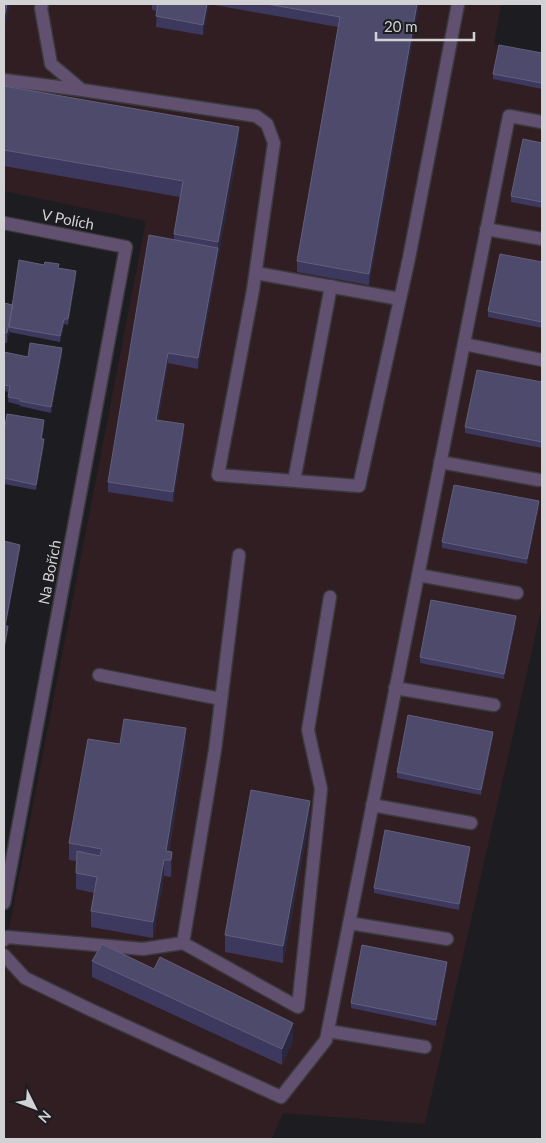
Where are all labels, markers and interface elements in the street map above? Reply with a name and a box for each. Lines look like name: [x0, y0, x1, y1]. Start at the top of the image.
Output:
scale bar: [376, 10, 474, 42]
text: 20 m: [384, 17, 418, 35]
street label: V Polích: [40, 205, 96, 233]
street label: Na Bořích: [34, 538, 64, 606]
north arrow: [10, 1083, 60, 1133]
text: N: [35, 1107, 55, 1127]

